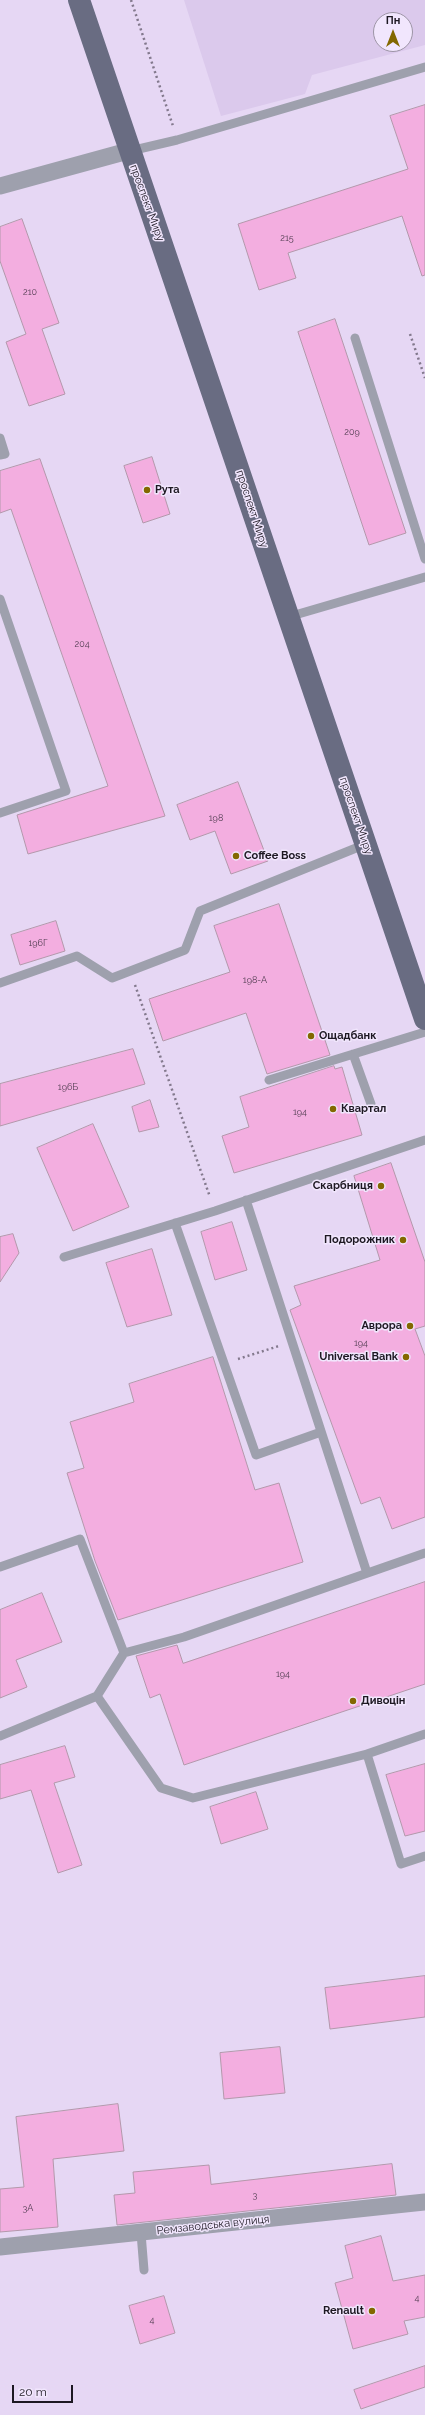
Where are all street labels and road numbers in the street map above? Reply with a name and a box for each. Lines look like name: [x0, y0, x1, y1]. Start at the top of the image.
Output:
street label: проспект Миру: [127, 163, 167, 243]
street label: проспект Миру: [233, 469, 271, 549]
street label: проспект Миру: [337, 776, 375, 856]
street label: Ремзаводська вулиця: [156, 2213, 270, 2237]

